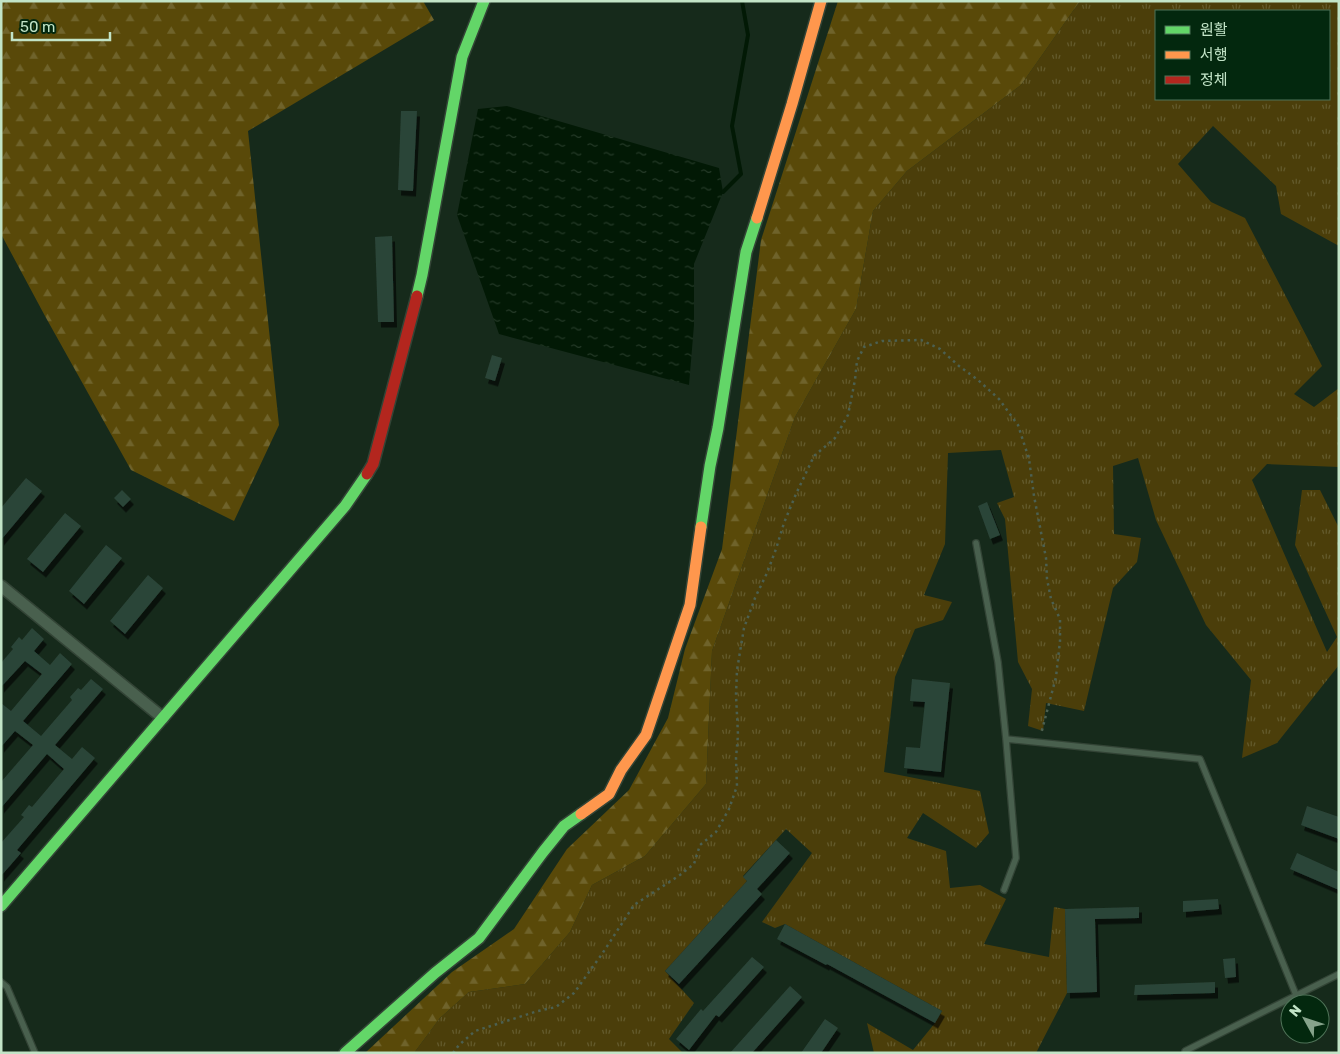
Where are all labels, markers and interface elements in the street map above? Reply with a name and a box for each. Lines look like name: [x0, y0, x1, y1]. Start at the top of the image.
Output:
scale bar: [12, 10, 110, 42]
legend: [1155, 10, 1330, 100]
text: 50 m: [20, 18, 55, 36]
text: 원활: [1200, 21, 1228, 39]
text: 서행: [1200, 46, 1228, 64]
text: 정체: [1200, 71, 1228, 89]
north arrow: [1280, 994, 1330, 1044]
text: N: [1286, 1002, 1305, 1020]

